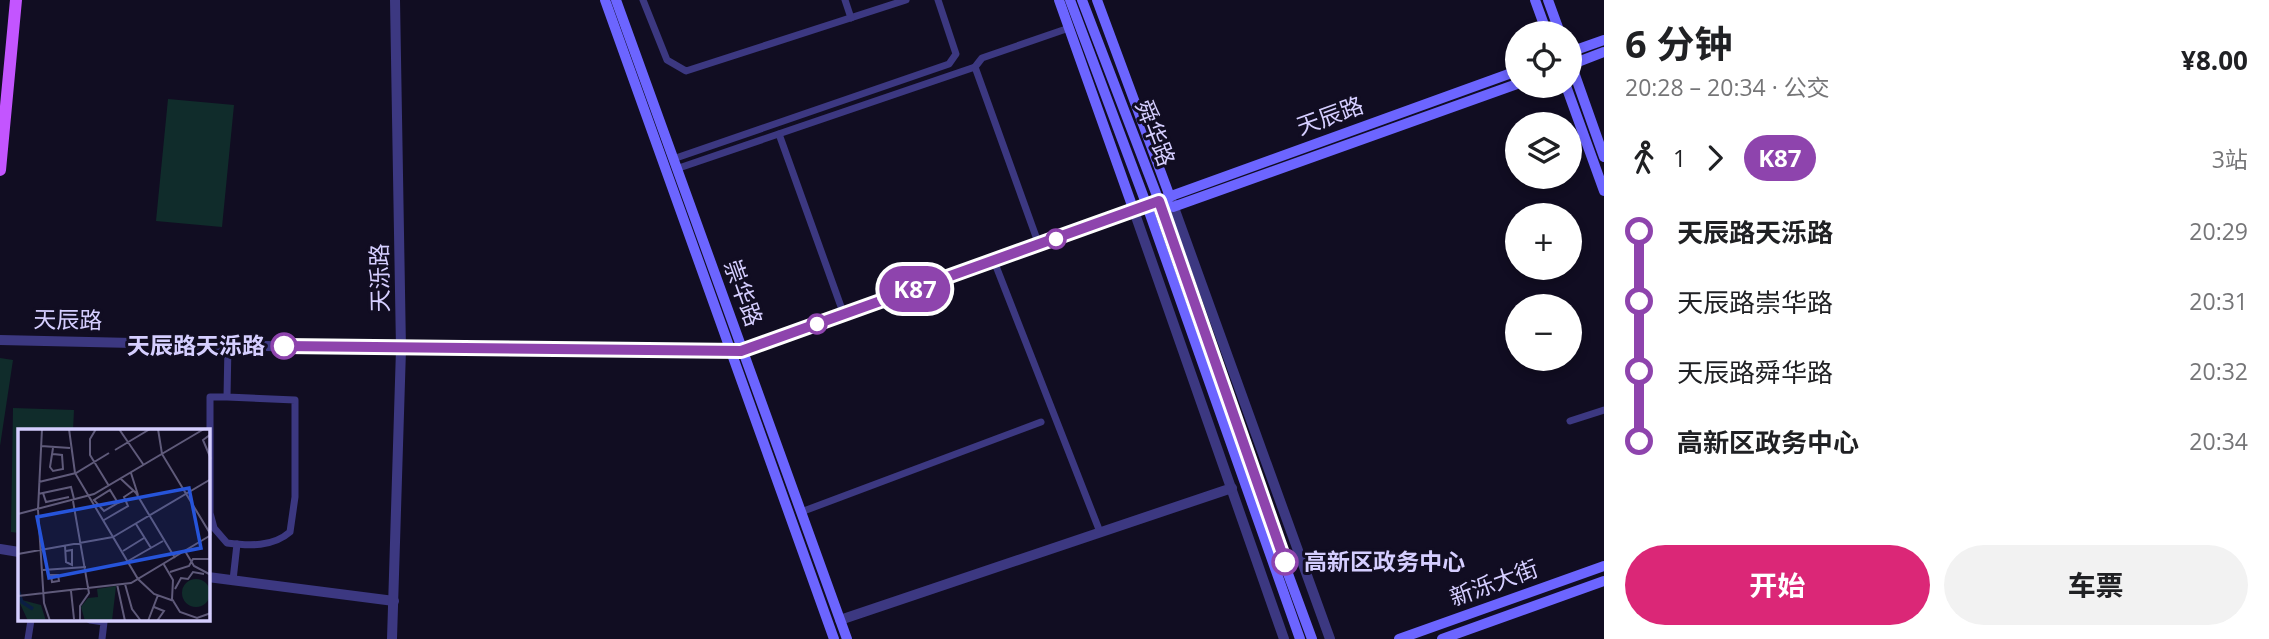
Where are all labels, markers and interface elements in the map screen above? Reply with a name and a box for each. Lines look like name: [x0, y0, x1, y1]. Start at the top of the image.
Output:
text: 6 分钟: [1625, 17, 1733, 69]
map controls: [1505, 21, 1582, 371]
button: locate: [1505, 21, 1582, 98]
text: ¥8.00: [2181, 42, 2248, 78]
text: 20:28 – 20:34 · 公交: [1625, 71, 1830, 103]
street label: 天辰路: [1292, 88, 1368, 142]
street label: 舜华路: [1129, 95, 1183, 171]
button: layers: [1505, 112, 1582, 189]
icon: walk: [1625, 139, 1663, 177]
icon: forward: [1696, 139, 1734, 177]
text: K87: [1758, 141, 1802, 174]
text: 1: [1673, 142, 1686, 174]
text: 3站: [2212, 143, 2248, 175]
button: +: [1505, 203, 1582, 280]
text: 天辰路天泺路: [1677, 214, 1833, 250]
text: 20:29: [2189, 215, 2248, 247]
unlabelled marker: [1046, 229, 1066, 249]
street label: 天泺路: [362, 243, 396, 313]
street label: 崇华路: [717, 255, 771, 331]
line badge: K87: [875, 266, 955, 312]
text: K87: [893, 272, 937, 305]
text: 天辰路崇华路: [1677, 284, 1833, 320]
text: 20:31: [2189, 285, 2248, 317]
button: −: [1505, 294, 1582, 371]
street label: 天辰路: [33, 302, 103, 336]
unlabelled marker: [807, 314, 827, 334]
place label: 天辰路天泺路: [127, 329, 265, 361]
marker: 天辰路天泺路: [271, 333, 297, 359]
text: 天辰路舜华路: [1677, 354, 1833, 390]
text: 20:32: [2189, 355, 2248, 387]
text: 高新区政务中心: [1677, 424, 1859, 460]
text: 20:34: [2189, 425, 2248, 457]
inset map: [18, 429, 210, 622]
place label: 高新区政务中心: [1304, 545, 1465, 577]
button: 开始: [1625, 545, 1930, 625]
button: 车票: [1944, 545, 2248, 625]
marker: 高新区政务中心: [1272, 549, 1298, 575]
street label: 新泺大街: [1445, 551, 1542, 613]

